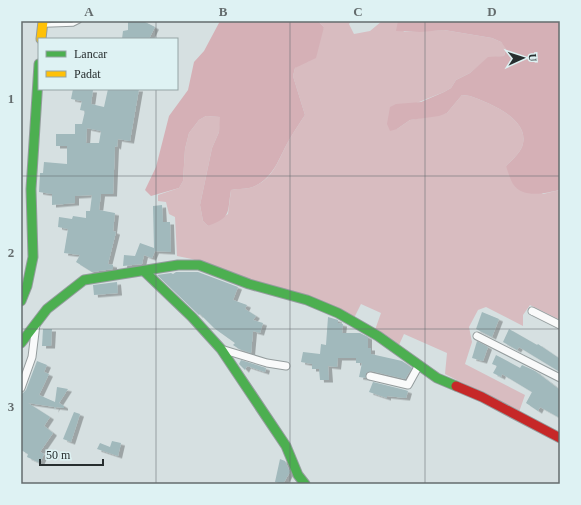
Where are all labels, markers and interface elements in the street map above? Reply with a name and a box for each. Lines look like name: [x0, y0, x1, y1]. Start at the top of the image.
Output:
text: A: [84, 4, 94, 19]
text: B: [219, 4, 228, 19]
text: C: [353, 4, 363, 19]
text: D: [487, 4, 497, 19]
legend: [38, 38, 178, 90]
north arrow: [503, 38, 543, 78]
text: Lancar: [74, 47, 107, 61]
text: U: [527, 53, 539, 62]
text: Padat: [74, 67, 101, 81]
text: 1: [8, 91, 14, 106]
text: 2: [8, 245, 14, 260]
text: 3: [8, 399, 15, 414]
scale bar: [40, 441, 103, 467]
text: 50 m: [46, 448, 71, 462]

